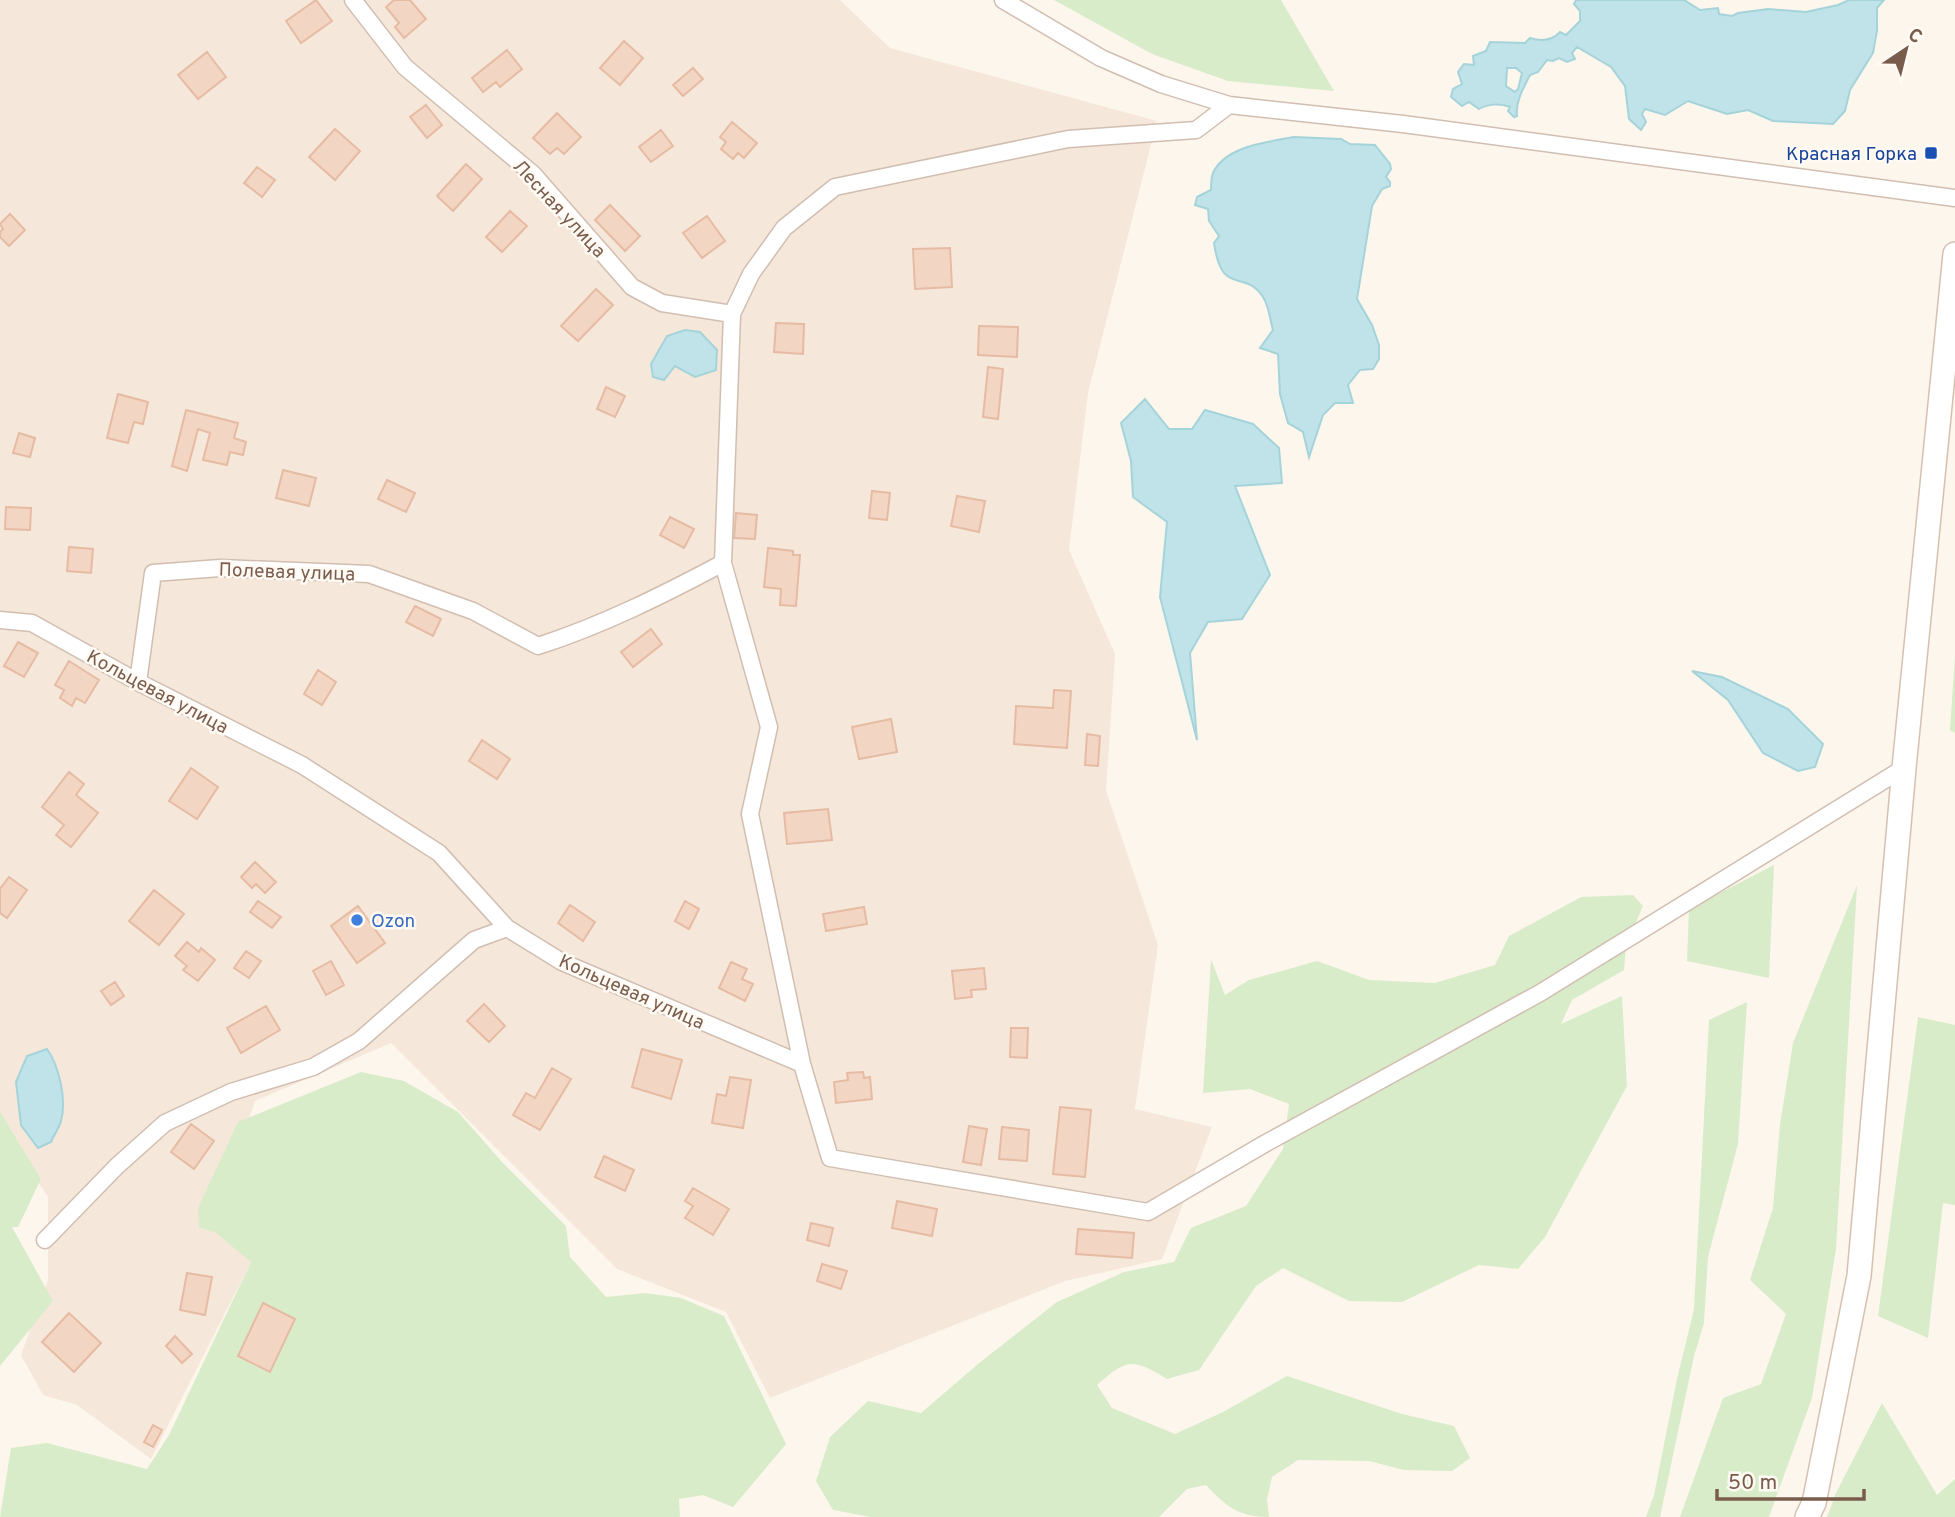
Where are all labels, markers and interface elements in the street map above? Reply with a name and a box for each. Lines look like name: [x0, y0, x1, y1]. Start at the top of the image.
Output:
north arrow: [1871, 14, 1941, 84]
text: С: [1903, 23, 1926, 50]
place label: Красная Горка: [1786, 143, 1917, 167]
marker: Красная Горка: [1923, 145, 1939, 161]
street label: Лесная улица: [507, 155, 610, 264]
street label: Полевая улица: [218, 559, 356, 587]
street label: Кольцевая улица: [82, 645, 232, 740]
place label: Ozon: [371, 910, 415, 934]
marker: Ozon: [349, 912, 365, 928]
street label: Кольцевая улица: [555, 950, 708, 1036]
scale bar: [1717, 1458, 1864, 1502]
text: 50 m: [1728, 1470, 1777, 1497]

